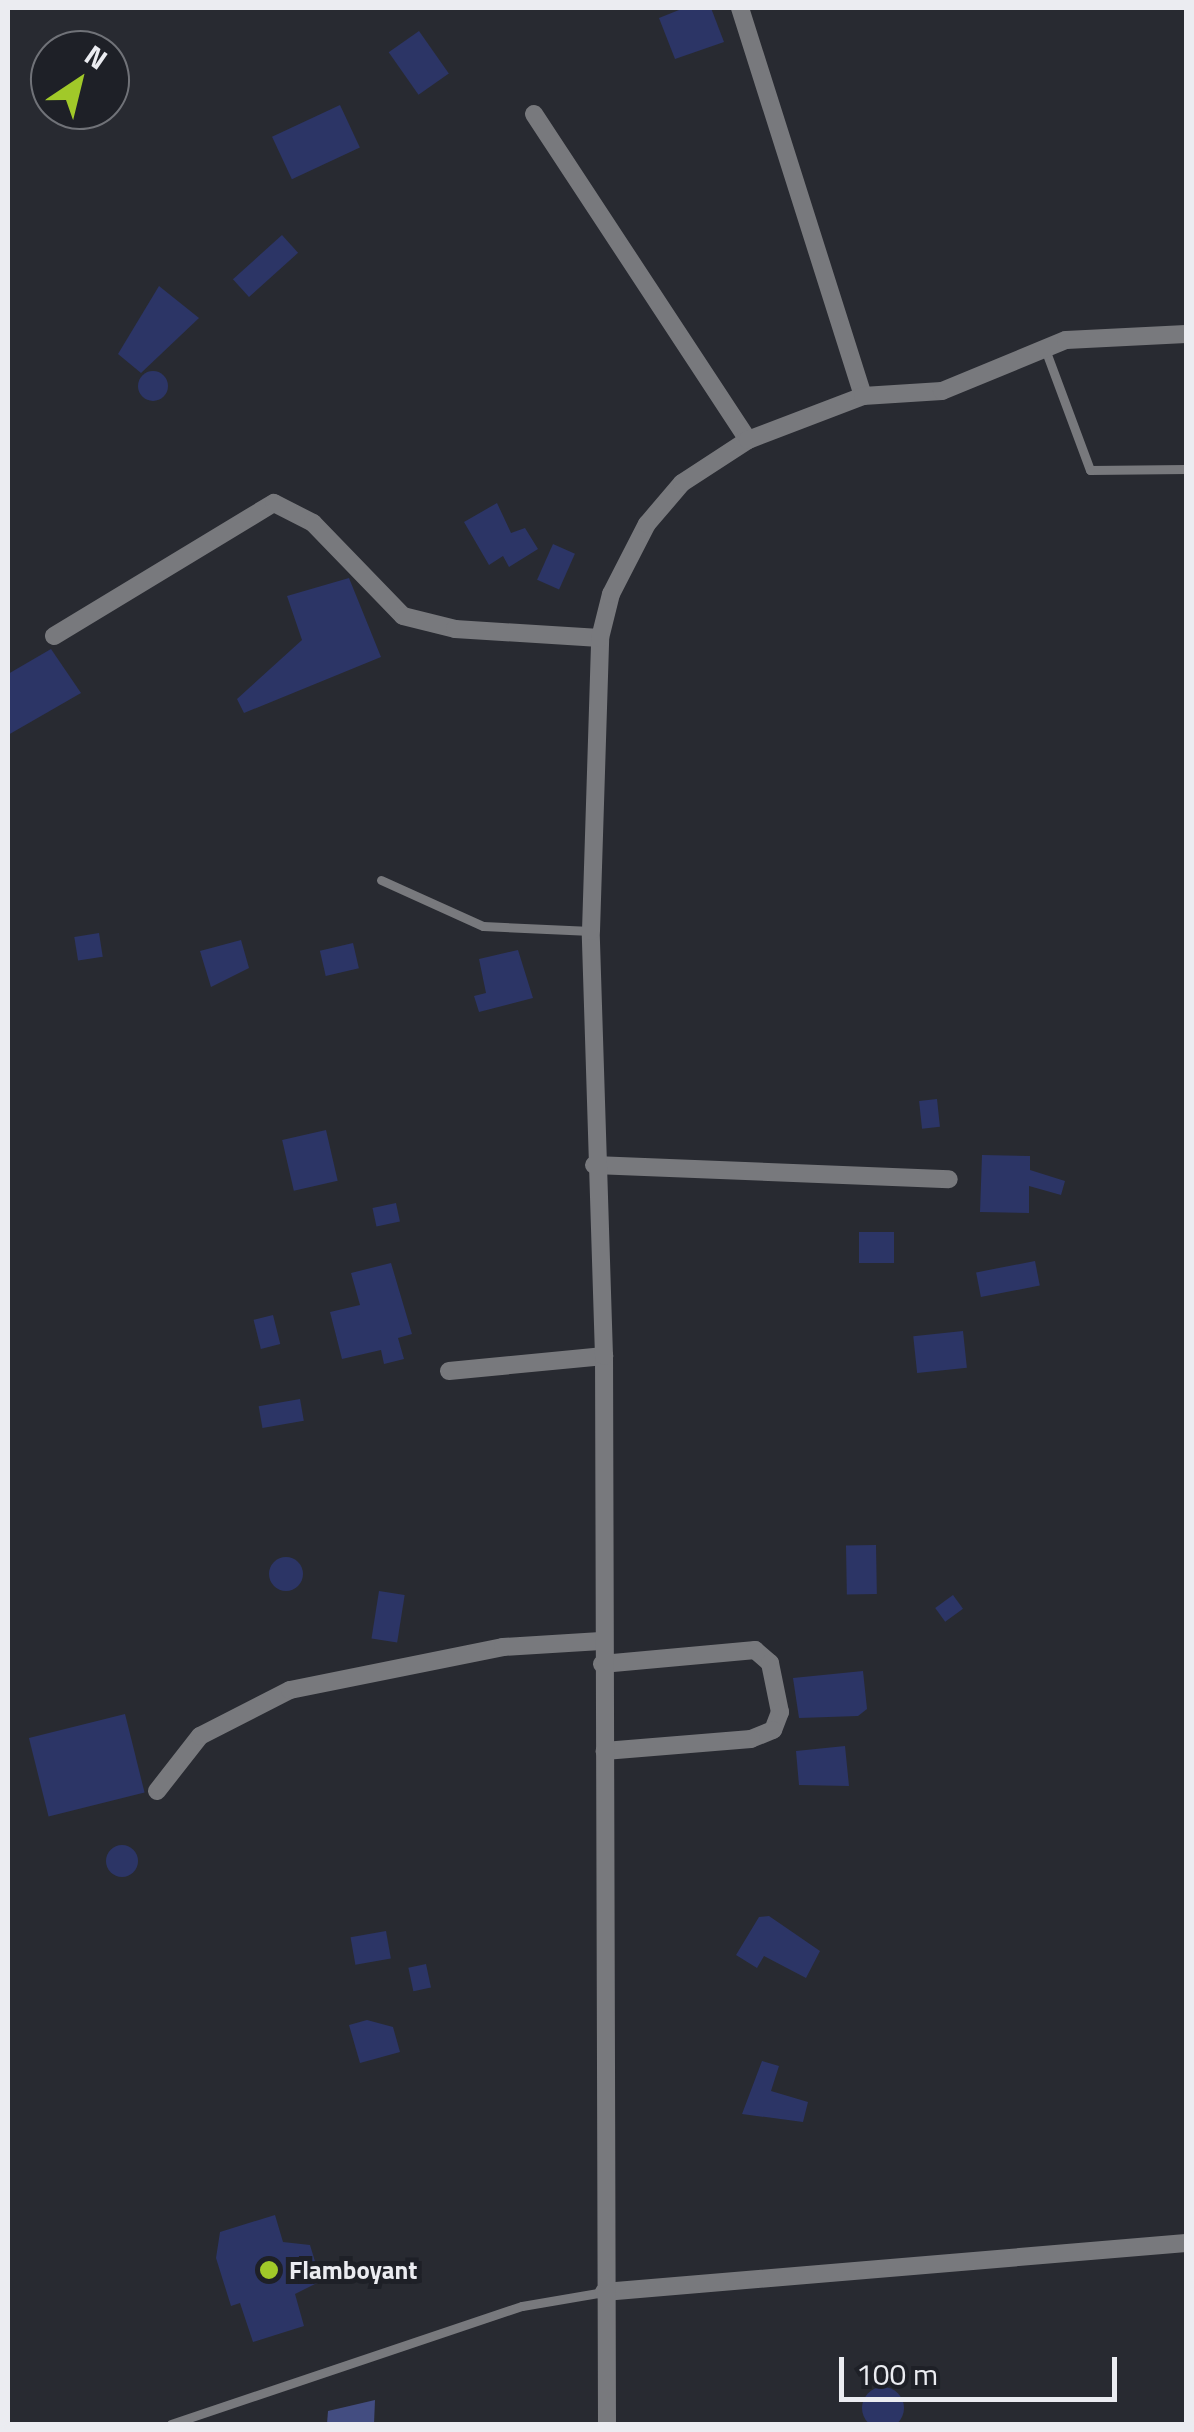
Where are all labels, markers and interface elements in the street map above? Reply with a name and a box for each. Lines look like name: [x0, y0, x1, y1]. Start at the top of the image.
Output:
north arrow: [30, 30, 130, 130]
text: N: [76, 33, 117, 80]
place label: Flamboyant: [289, 2255, 417, 2285]
marker: Flamboyant: [258, 2259, 280, 2281]
scale bar: [844, 2337, 1122, 2399]
text: 100 m: [856, 2351, 938, 2397]

